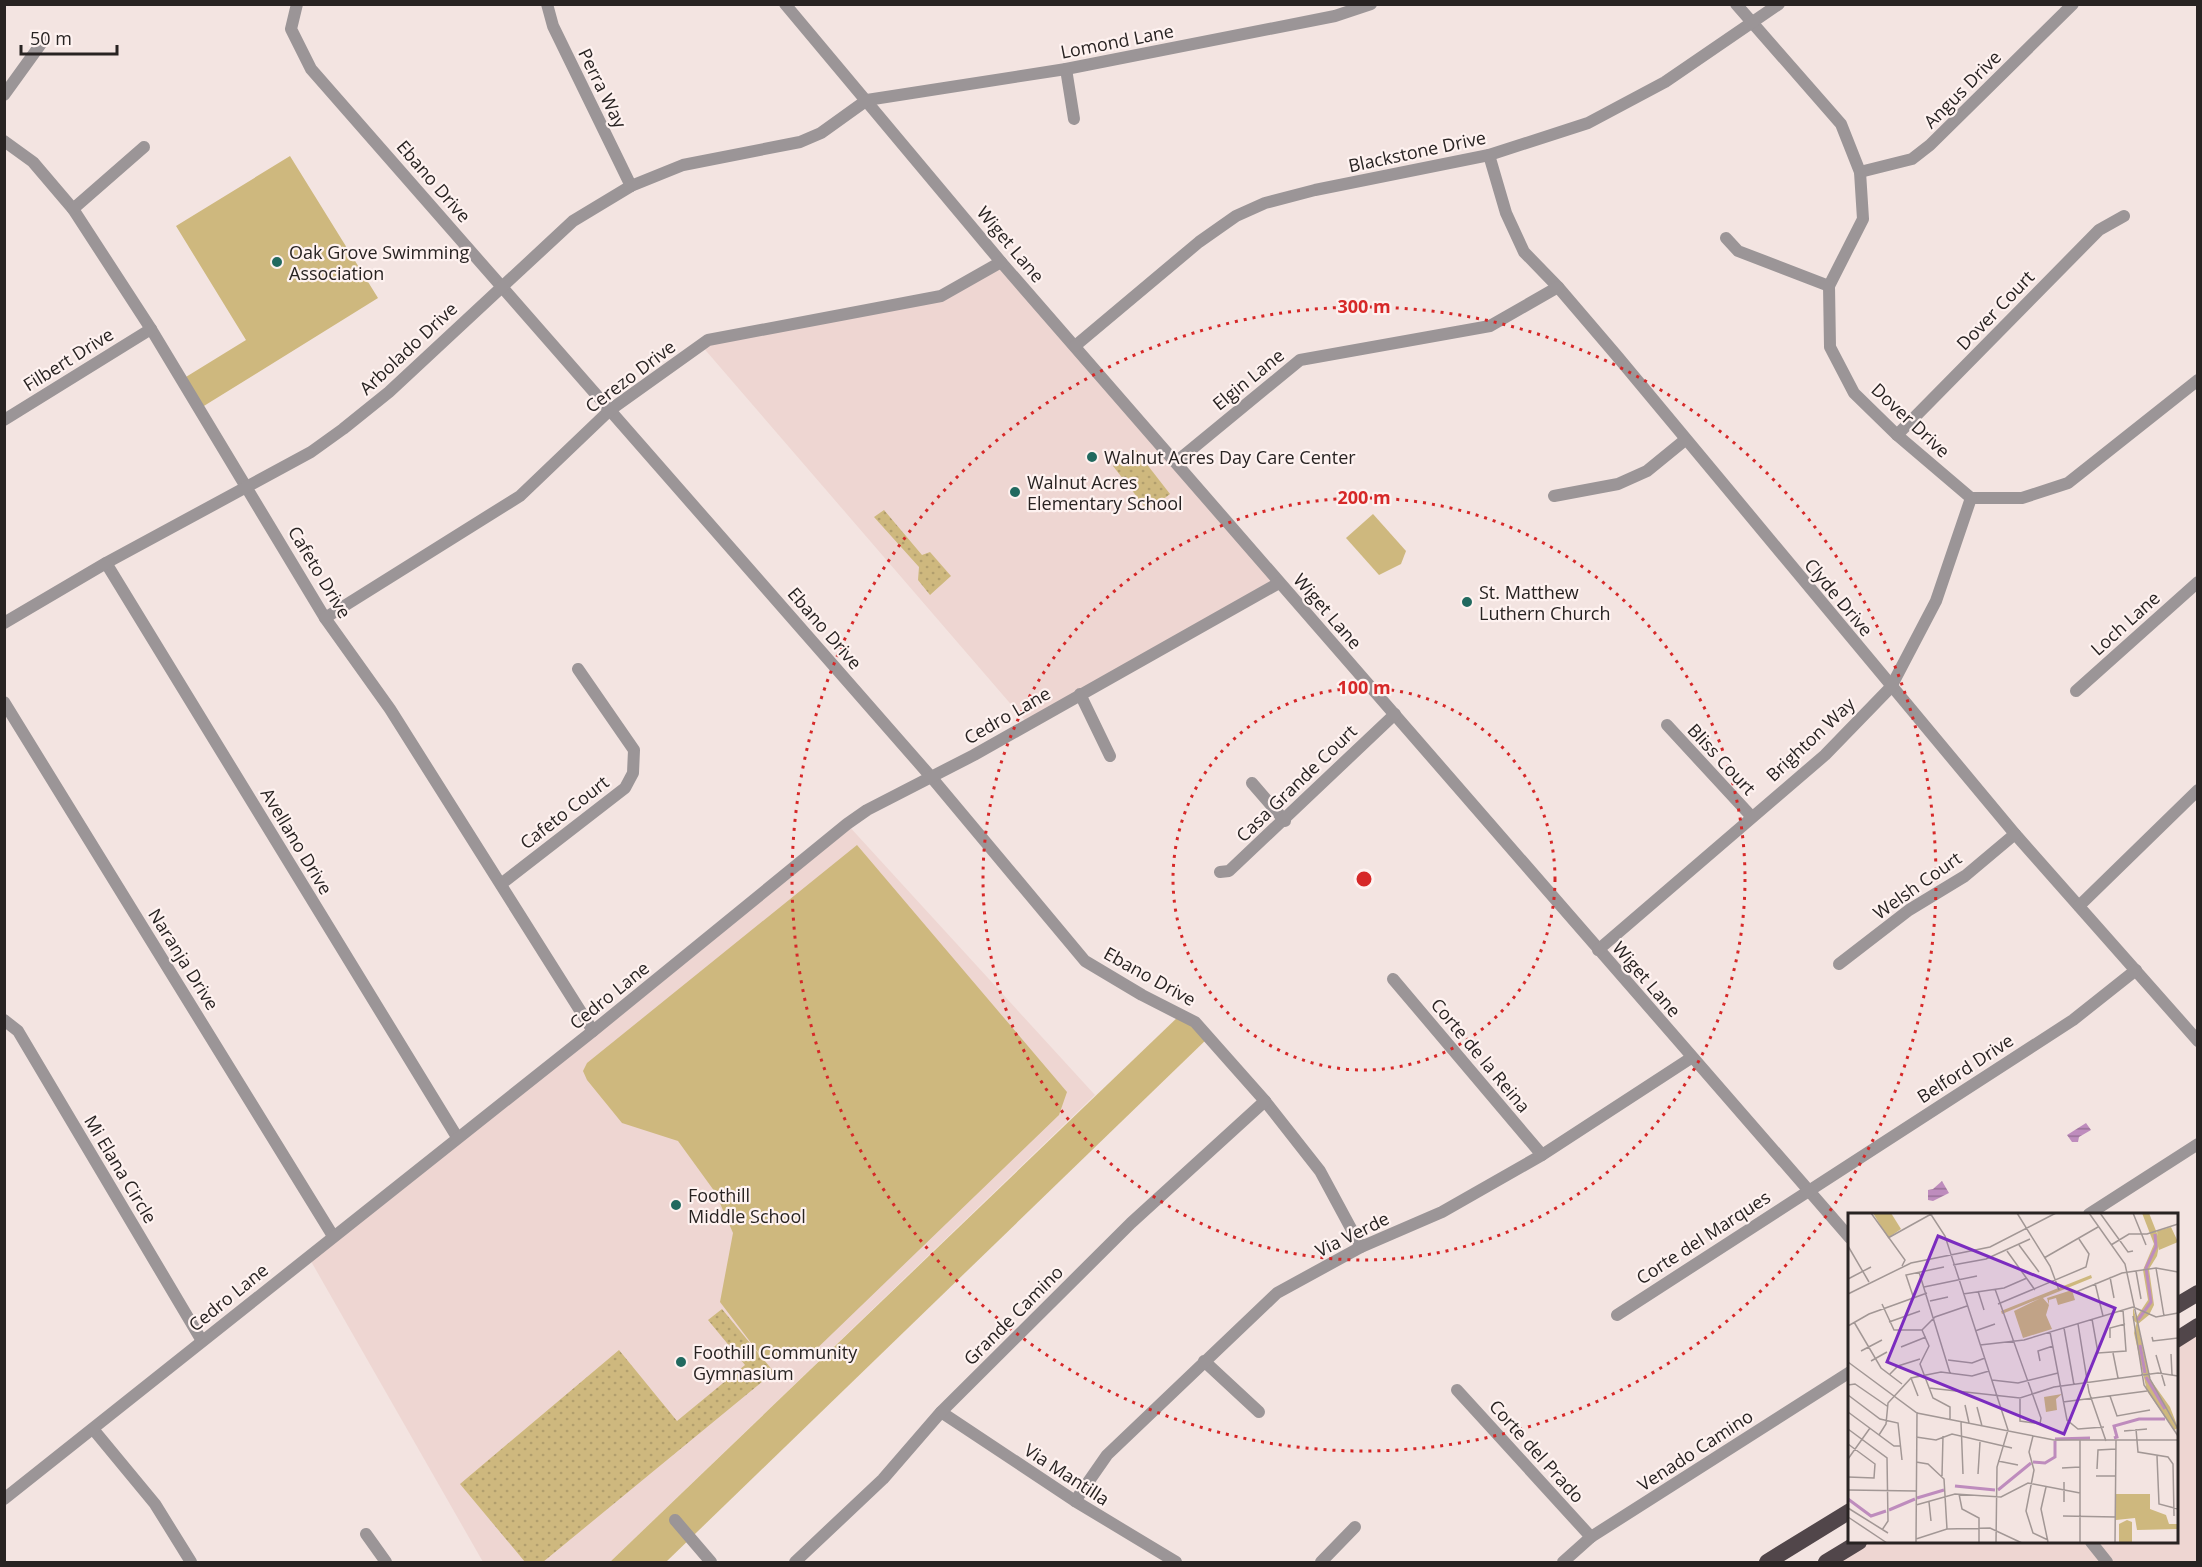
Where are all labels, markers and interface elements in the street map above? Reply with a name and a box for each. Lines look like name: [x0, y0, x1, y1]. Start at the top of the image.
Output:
scale bar: [21, 18, 117, 56]
street label: Lomond Lane: [1058, 18, 1176, 64]
text: 50 m: [30, 26, 72, 50]
street label: Perra Way: [573, 44, 633, 133]
street label: Angus Drive: [1918, 45, 2006, 133]
street label: Blackstone Drive: [1346, 125, 1488, 177]
street label: Ebano Drive: [392, 135, 476, 227]
street label: Wiget Lane: [972, 201, 1050, 287]
place label: Oak Grove Swimming Association: [289, 240, 469, 285]
marker: Oak Grove Swimming Association: [270, 255, 284, 269]
street label: Dover Court: [1951, 265, 2039, 355]
text: 300 m: [1337, 294, 1391, 318]
street label: Arbolado Drive: [354, 296, 462, 400]
street label: Filbert Drive: [18, 322, 118, 396]
street label: Cerezo Drive: [580, 334, 680, 418]
street label: Elgin Lane: [1207, 343, 1289, 415]
street label: Dover Drive: [1867, 377, 1955, 463]
place label: Walnut Acres Day Care Center: [1104, 445, 1356, 469]
marker: Walnut Acres Day Care Center: [1085, 450, 1099, 464]
place label: Walnut Acres Elementary School: [1027, 470, 1183, 515]
marker: Walnut Acres Elementary School: [1008, 485, 1022, 499]
text: 200 m: [1337, 485, 1391, 509]
street label: Cafeto Drive: [283, 521, 357, 623]
street label: Clyde Drive: [1799, 553, 1879, 641]
street label: Wiget Lane: [1289, 568, 1367, 654]
place label: St. Matthew Luthern Church: [1479, 580, 1611, 625]
street label: Ebano Drive: [783, 582, 867, 674]
street label: Loch Lane: [2085, 586, 2165, 660]
marker: St. Matthew Luthern Church: [1460, 595, 1474, 609]
text: 100 m: [1337, 675, 1391, 699]
street label: Cedro Lane: [959, 681, 1055, 749]
street label: Brighton Way: [1761, 691, 1860, 786]
street label: Bliss Court: [1683, 718, 1761, 800]
street label: Casa Grande Court: [1231, 719, 1361, 847]
street label: Cafeto Court: [515, 770, 613, 854]
street label: Avellano Drive: [256, 783, 338, 899]
street label: Welsh Court: [1868, 846, 1966, 924]
centre of rings: [1354, 869, 1374, 889]
street label: Naranja Drive: [143, 904, 225, 1014]
street label: Wiget Lane: [1608, 936, 1686, 1022]
street label: Ebano Drive: [1100, 941, 1200, 1011]
street label: Cedro Lane: [564, 956, 654, 1034]
street label: Corte de la Reina: [1426, 993, 1536, 1117]
street label: Belford Drive: [1912, 1028, 2018, 1108]
street label: Mi Elana Circle: [79, 1110, 163, 1228]
place label: Foothill Middle School: [688, 1183, 806, 1228]
street label: Corte del Marques: [1631, 1185, 1775, 1289]
marker: Foothill Middle School: [669, 1198, 683, 1212]
street label: Via Verde: [1311, 1206, 1393, 1262]
inset map: [1848, 1213, 2178, 1543]
street label: Cedro Lane: [183, 1258, 273, 1336]
street label: Grande Camino: [958, 1260, 1068, 1370]
place label: Foothill Community Gymnasium: [693, 1340, 858, 1385]
marker: Foothill Community Gymnasium: [674, 1355, 688, 1369]
street label: Corte del Prado: [1484, 1394, 1590, 1508]
street label: Venado Camino: [1633, 1404, 1757, 1496]
street label: Via Mantilla: [1020, 1437, 1114, 1511]

